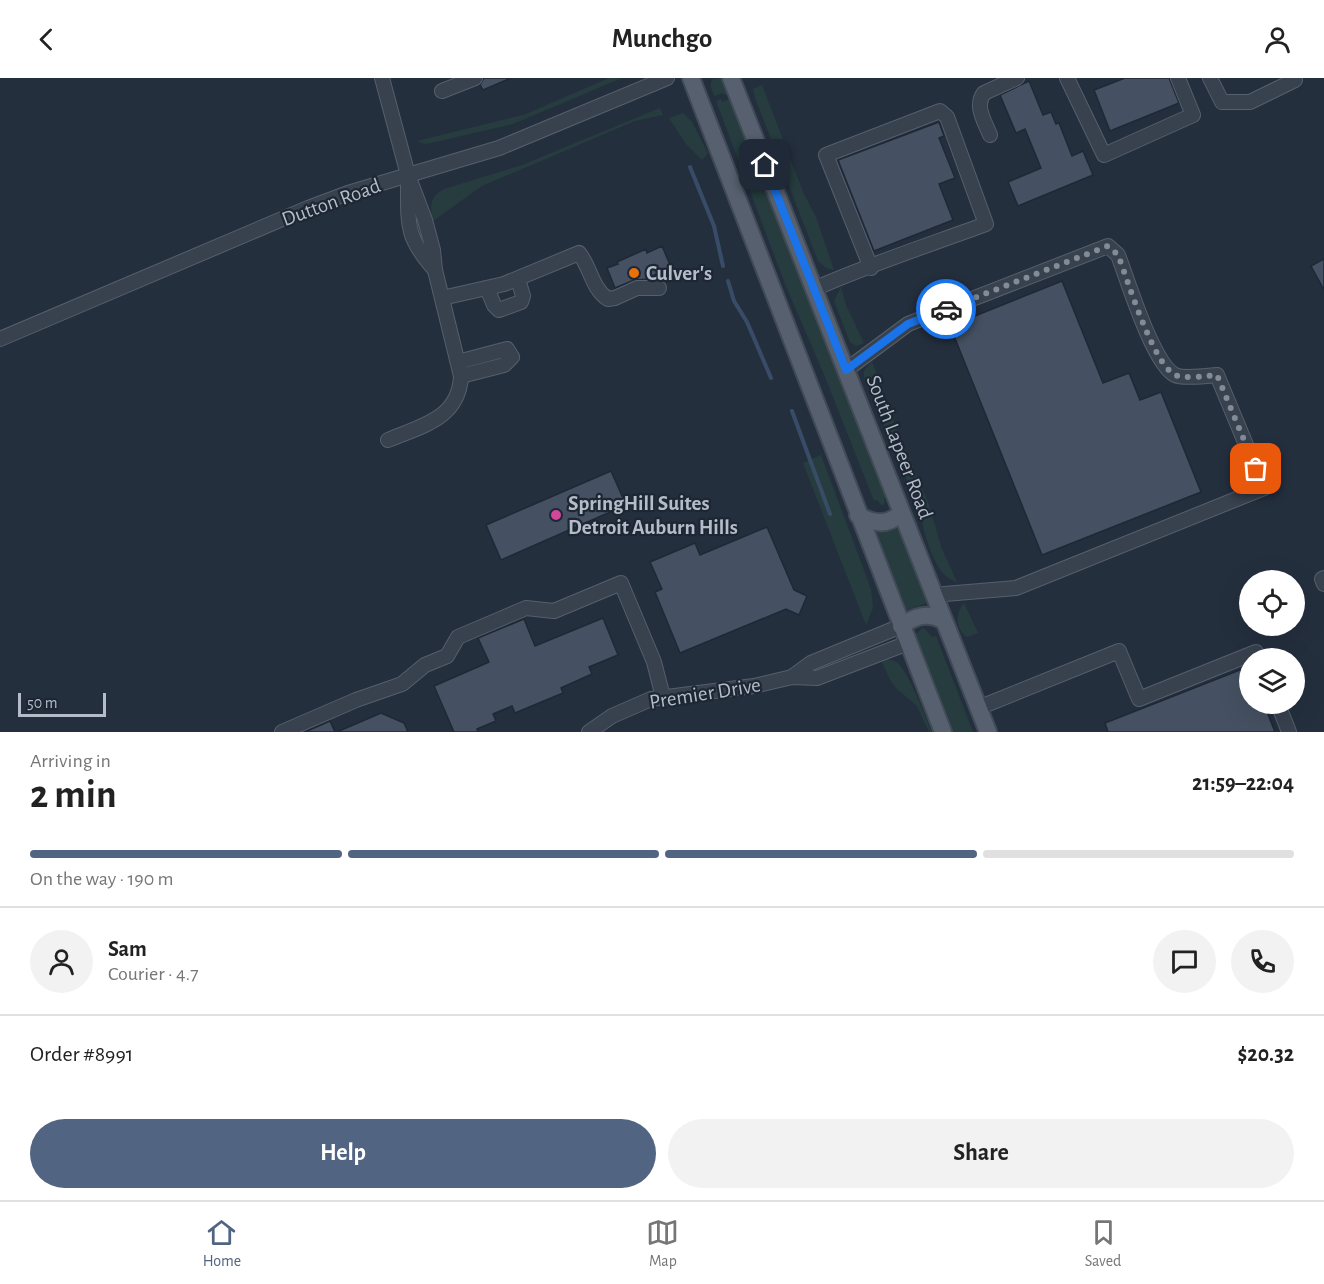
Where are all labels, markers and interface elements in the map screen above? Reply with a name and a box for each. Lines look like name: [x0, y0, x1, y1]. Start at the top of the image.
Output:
icon: back: [30, 23, 63, 56]
icon: person: [1261, 23, 1294, 56]
text: Munchgo: [612, 25, 712, 52]
pin: [739, 139, 790, 190]
icon: home: [748, 148, 781, 181]
street label: Dutton Road: [279, 175, 384, 230]
place label: Culver's: [646, 263, 712, 284]
marker: Culver's: [627, 266, 641, 280]
courier: [916, 279, 976, 339]
icon: car: [930, 293, 963, 326]
street label: South Lapeer Road: [862, 372, 937, 522]
pin: [1230, 443, 1281, 494]
icon: bag: [1239, 452, 1272, 485]
place label: SpringHill Suites Detroit Auburn Hills: [568, 493, 738, 538]
marker: SpringHill Suites Detroit Auburn Hills: [549, 508, 563, 522]
map controls: [1239, 570, 1305, 714]
button: locate: [1239, 570, 1305, 636]
button: layers: [1239, 648, 1305, 714]
street label: Premier Drive: [648, 674, 762, 713]
scale bar: [18, 690, 106, 718]
text: 50 m: [27, 695, 58, 711]
text: Arriving in: [30, 751, 111, 771]
text: 21:59–22:04: [1192, 772, 1294, 794]
text: 2 min: [30, 776, 117, 815]
text: On the way · 190 m: [30, 869, 174, 889]
button: person: [30, 930, 93, 993]
button: chat: [1153, 930, 1216, 993]
button: phone: [1231, 930, 1294, 993]
text: Sam: [108, 938, 147, 960]
text: Courier · 4.7: [108, 964, 199, 984]
text: Order #8991: [30, 1043, 133, 1065]
text: $20.32: [1237, 1043, 1294, 1065]
button: Help: [30, 1119, 656, 1188]
button: Share: [668, 1119, 1294, 1188]
tab: Home: [203, 1216, 241, 1271]
tab: Map: [646, 1216, 679, 1271]
tab: Saved: [1085, 1216, 1121, 1271]

